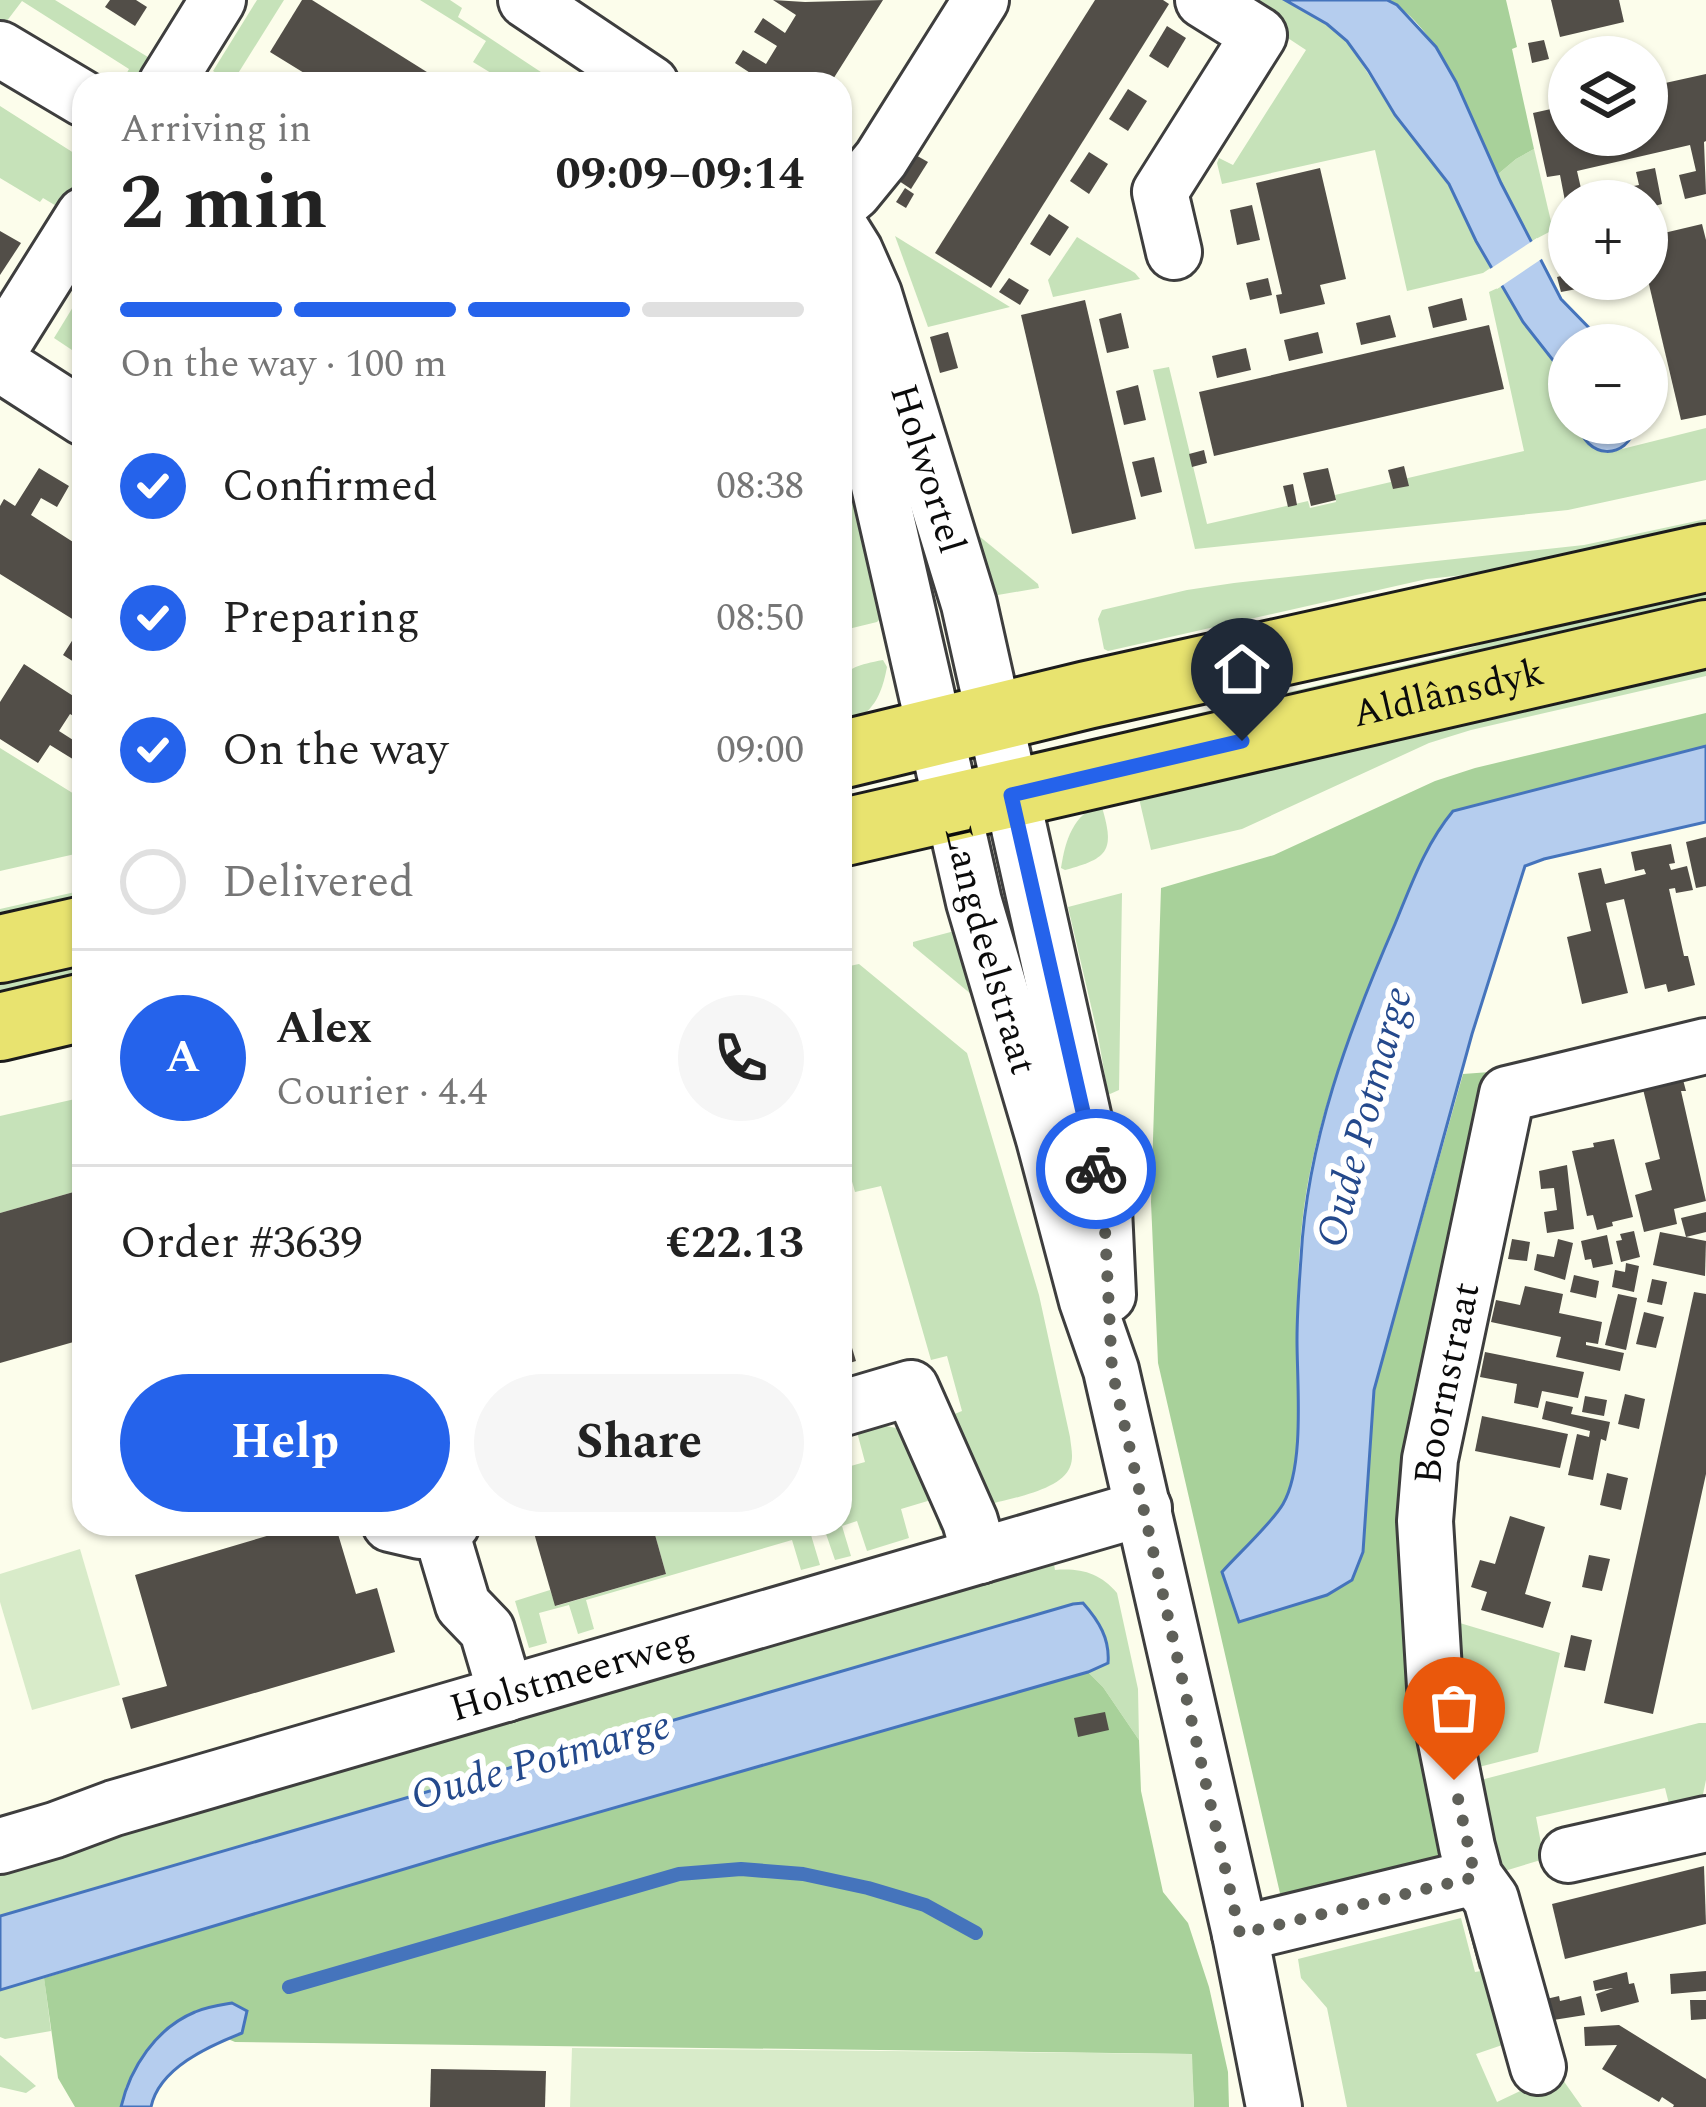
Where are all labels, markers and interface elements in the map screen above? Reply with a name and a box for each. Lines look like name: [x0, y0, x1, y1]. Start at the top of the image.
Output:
map controls: [1548, 36, 1668, 444]
button: layers: [1548, 36, 1668, 156]
text: Arriving in: [120, 100, 312, 159]
text: 09:09–09:14: [555, 140, 804, 209]
text: 2 min: [120, 144, 328, 263]
button: +: [1548, 180, 1668, 300]
button: −: [1548, 324, 1668, 444]
text: On the way · 100 m: [120, 335, 447, 394]
street label: Holwortel: [874, 377, 981, 561]
text: Confirmed: [222, 452, 438, 521]
icon: check: [120, 453, 186, 519]
text: 08:38: [716, 457, 804, 516]
text: Preparing: [222, 584, 420, 653]
icon: check: [120, 585, 186, 651]
text: 08:50: [716, 589, 804, 648]
pin: [1191, 618, 1293, 741]
icon: home: [1209, 636, 1275, 702]
street label: Aldlânsdyk: [1347, 643, 1550, 744]
text: On the way: [222, 716, 448, 785]
icon: check: [120, 717, 186, 783]
text: 09:00: [716, 721, 804, 780]
street label: Langdeelstraat: [928, 819, 1053, 1082]
text: Delivered: [222, 848, 414, 917]
water label: Oude Potmarge: [1300, 979, 1430, 1255]
text: Alex: [276, 994, 372, 1063]
button: phone: [678, 995, 804, 1121]
text: A: [166, 1023, 200, 1092]
text: Courier · 4.4: [276, 1063, 487, 1122]
courier: [1036, 1109, 1156, 1229]
icon: bike: [1063, 1136, 1129, 1202]
text: Order #3639: [120, 1209, 363, 1278]
text: €22.13: [666, 1209, 804, 1278]
street label: Boornstraat: [1399, 1277, 1496, 1486]
button: Help: [120, 1374, 450, 1512]
button: Share: [474, 1374, 804, 1512]
street label: Holstmeerweg: [443, 1611, 701, 1738]
pin: [1403, 1657, 1505, 1780]
icon: bag: [1421, 1675, 1487, 1741]
water label: Oude Potmarge: [404, 1694, 678, 1828]

